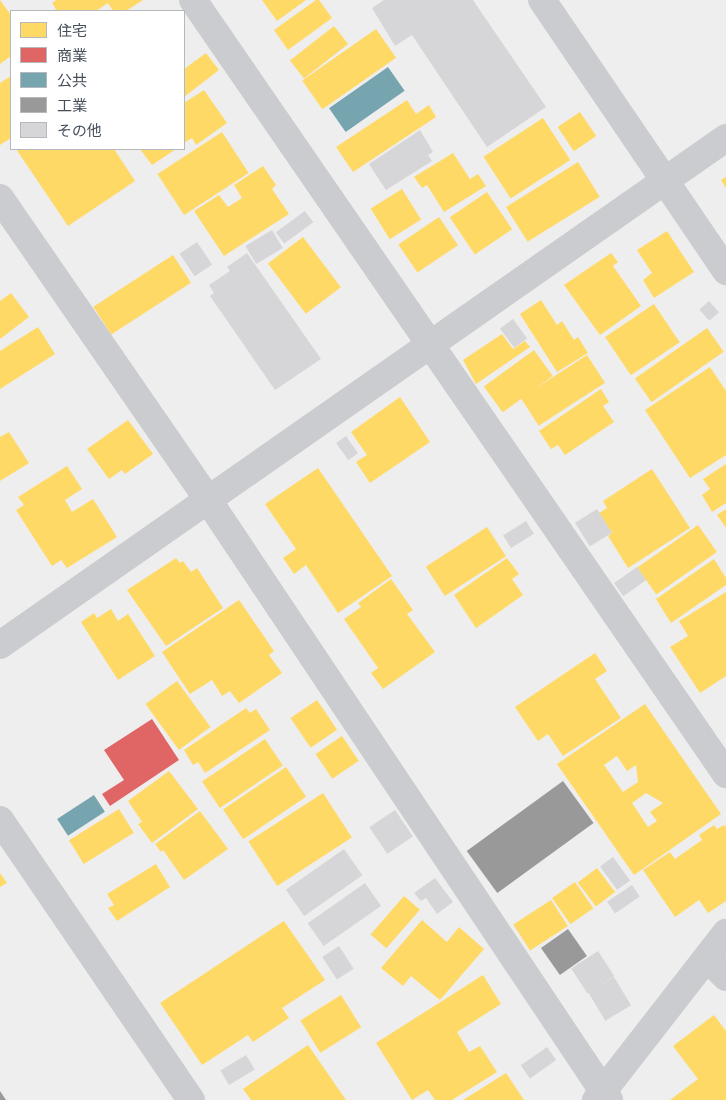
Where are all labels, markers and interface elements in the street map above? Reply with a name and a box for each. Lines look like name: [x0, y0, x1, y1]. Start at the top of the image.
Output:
legend: [10, 10, 185, 150]
text: 住宅: [57, 21, 87, 39]
text: 商業: [57, 46, 87, 64]
text: 公共: [57, 71, 87, 89]
text: 工業: [57, 96, 87, 114]
text: その他: [57, 121, 102, 139]

